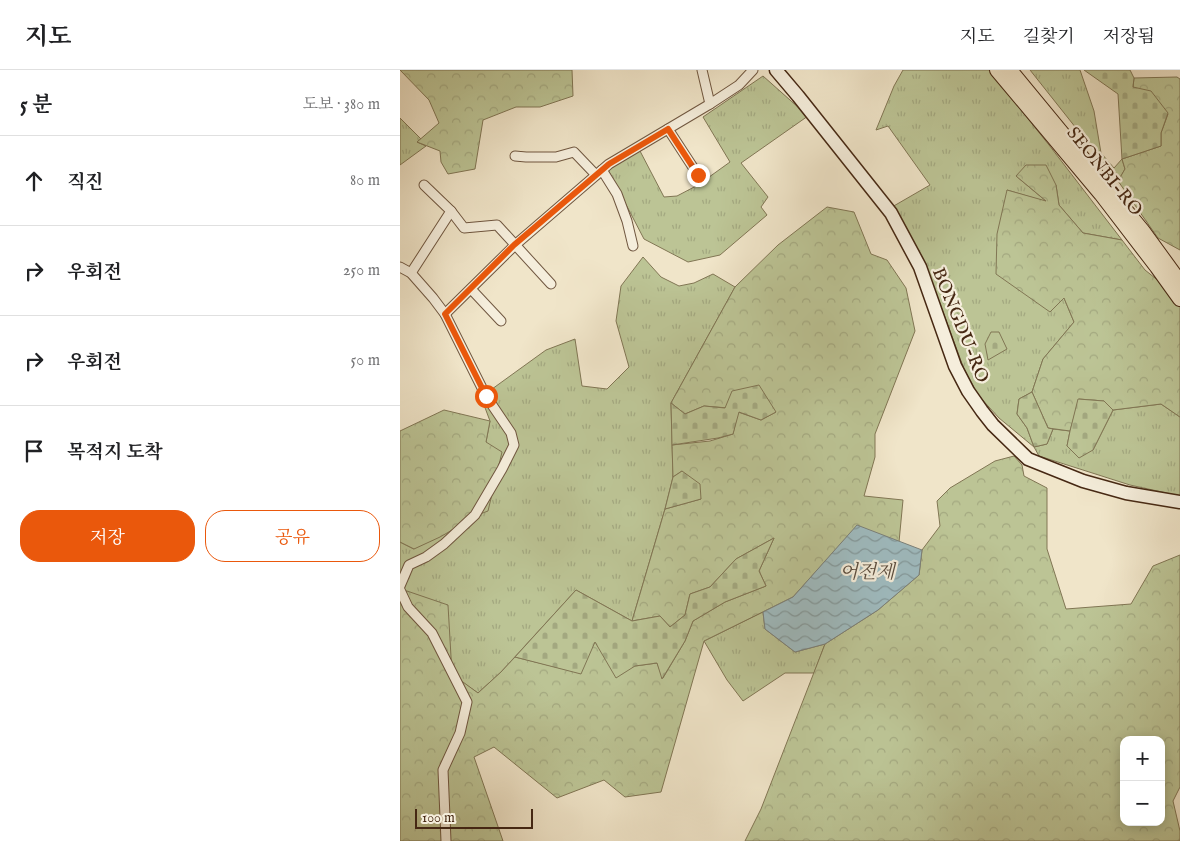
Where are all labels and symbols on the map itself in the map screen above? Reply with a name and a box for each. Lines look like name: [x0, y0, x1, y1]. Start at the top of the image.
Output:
street label: SEONBI-RO: [1061, 123, 1147, 221]
route end: [687, 164, 710, 187]
street label: BONGDU-RO: [926, 265, 993, 387]
route start: [475, 385, 498, 408]
water label: 어전제: [839, 561, 897, 585]
scale bar: [415, 806, 532, 829]

